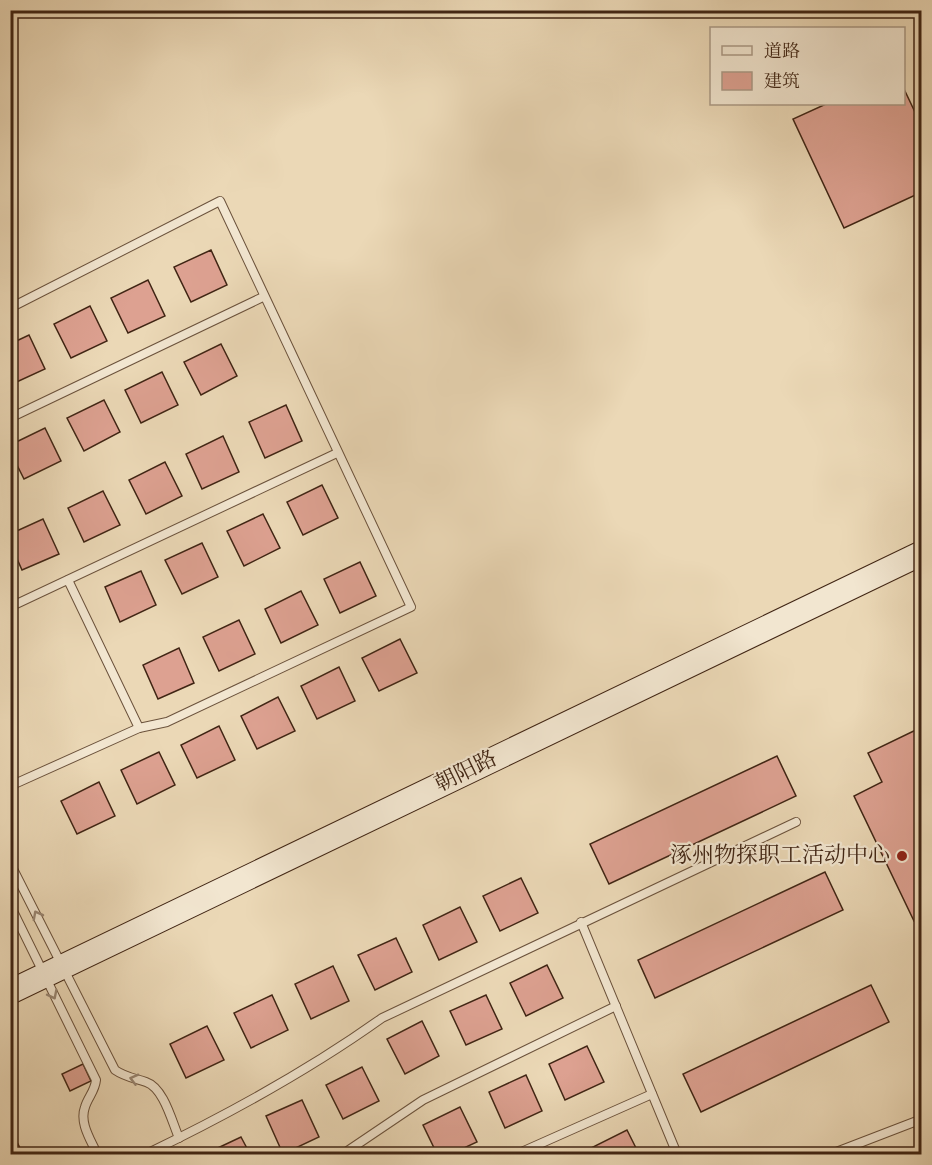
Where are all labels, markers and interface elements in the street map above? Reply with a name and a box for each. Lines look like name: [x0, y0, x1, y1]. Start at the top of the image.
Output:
legend: [710, 27, 905, 105]
text: 道路: [764, 41, 800, 64]
text: 建筑: [764, 71, 800, 94]
street label: 朝阳路: [430, 745, 502, 799]
place label: 涿州物探职工活动中心: [670, 842, 890, 870]
marker: 涿州物探职工活动中心: [895, 849, 909, 863]
one-way arrow: [33, 911, 44, 922]
one-way arrow: [46, 989, 58, 1000]
one-way arrow: [129, 1074, 140, 1086]

